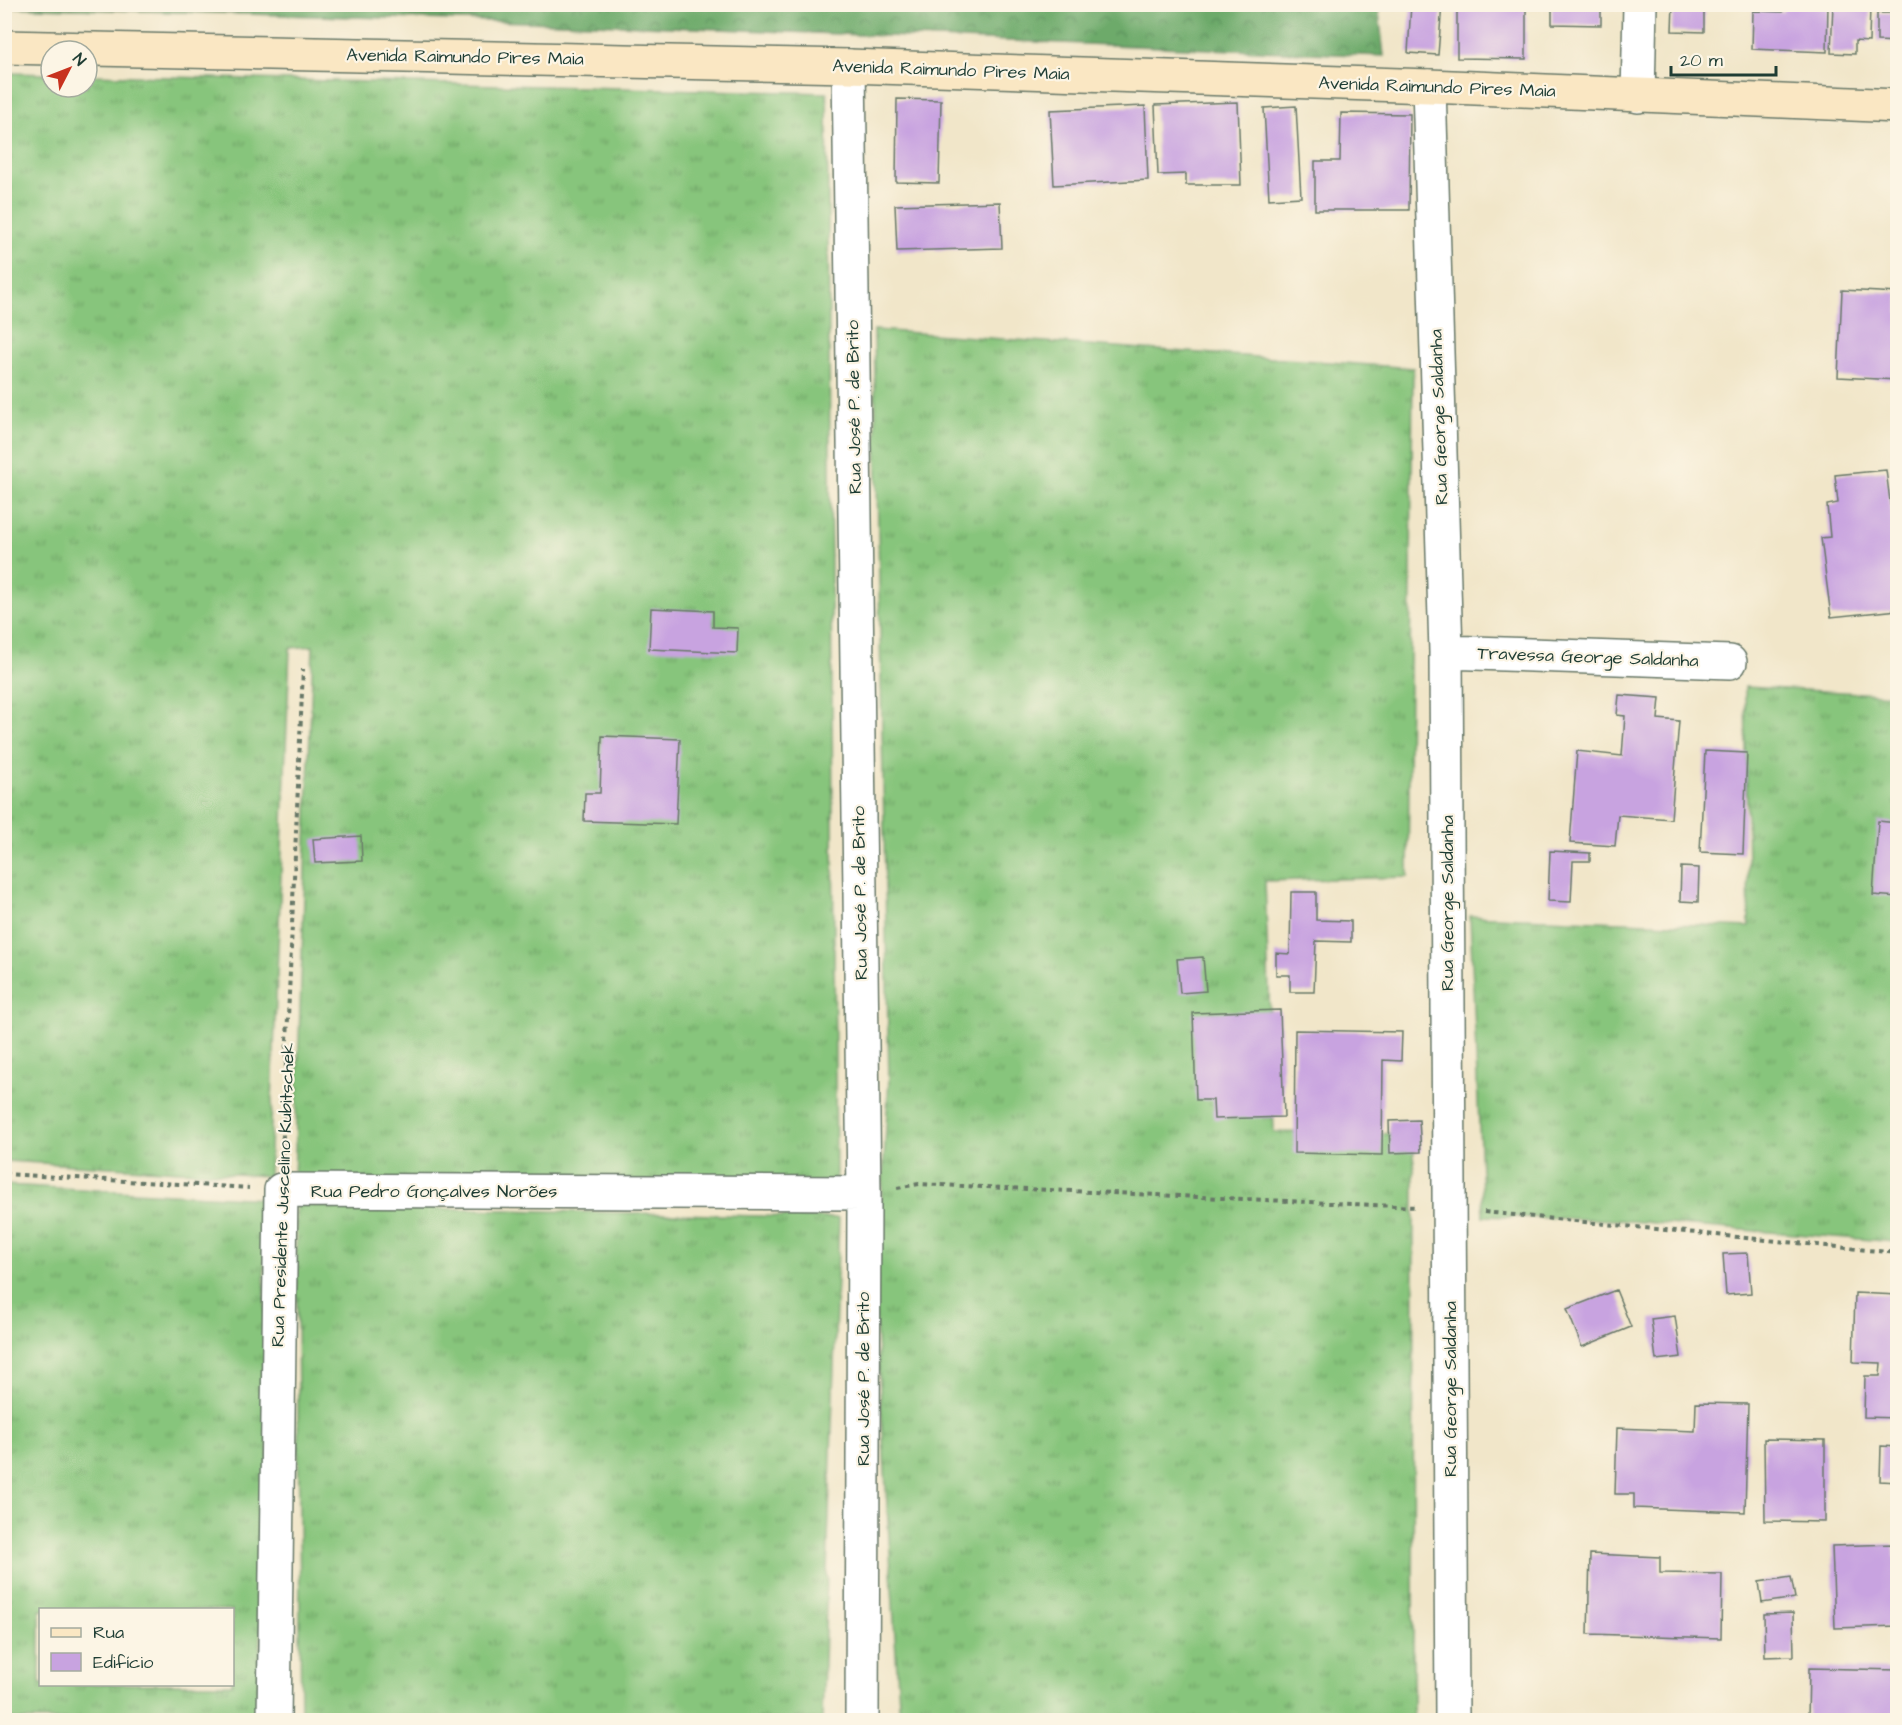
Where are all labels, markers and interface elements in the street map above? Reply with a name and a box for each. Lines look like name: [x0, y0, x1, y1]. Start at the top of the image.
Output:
north arrow: [39, 39, 99, 99]
scale bar: [1671, 39, 1776, 77]
street label: Avenida Raimundo Pires Maia: [346, 42, 584, 72]
text: 20 m: [1680, 48, 1723, 73]
text: N: [68, 49, 91, 71]
street label: Avenida Raimundo Pires Maia: [832, 53, 1070, 87]
street label: Avenida Raimundo Pires Maia: [1318, 70, 1556, 104]
street label: Rua José P. de Brito: [840, 320, 868, 494]
street label: Rua George Saldanha: [1423, 329, 1456, 505]
street label: Travessa George Saldanha: [1477, 641, 1699, 674]
street label: Rua José P. de Brito: [846, 806, 874, 980]
street label: Rua George Saldanha: [1435, 815, 1461, 991]
street label: Rua Presidente Juscelino Kubitschek: [265, 1042, 301, 1348]
street label: Rua Pedro Gonçalves Norões: [311, 1179, 557, 1204]
street label: Rua José P. de Brito: [851, 1292, 876, 1466]
street label: Rua George Saldanha: [1438, 1301, 1464, 1477]
legend: [39, 1608, 234, 1686]
text: Rua: [93, 1620, 124, 1645]
text: Edifício: [93, 1650, 153, 1675]

